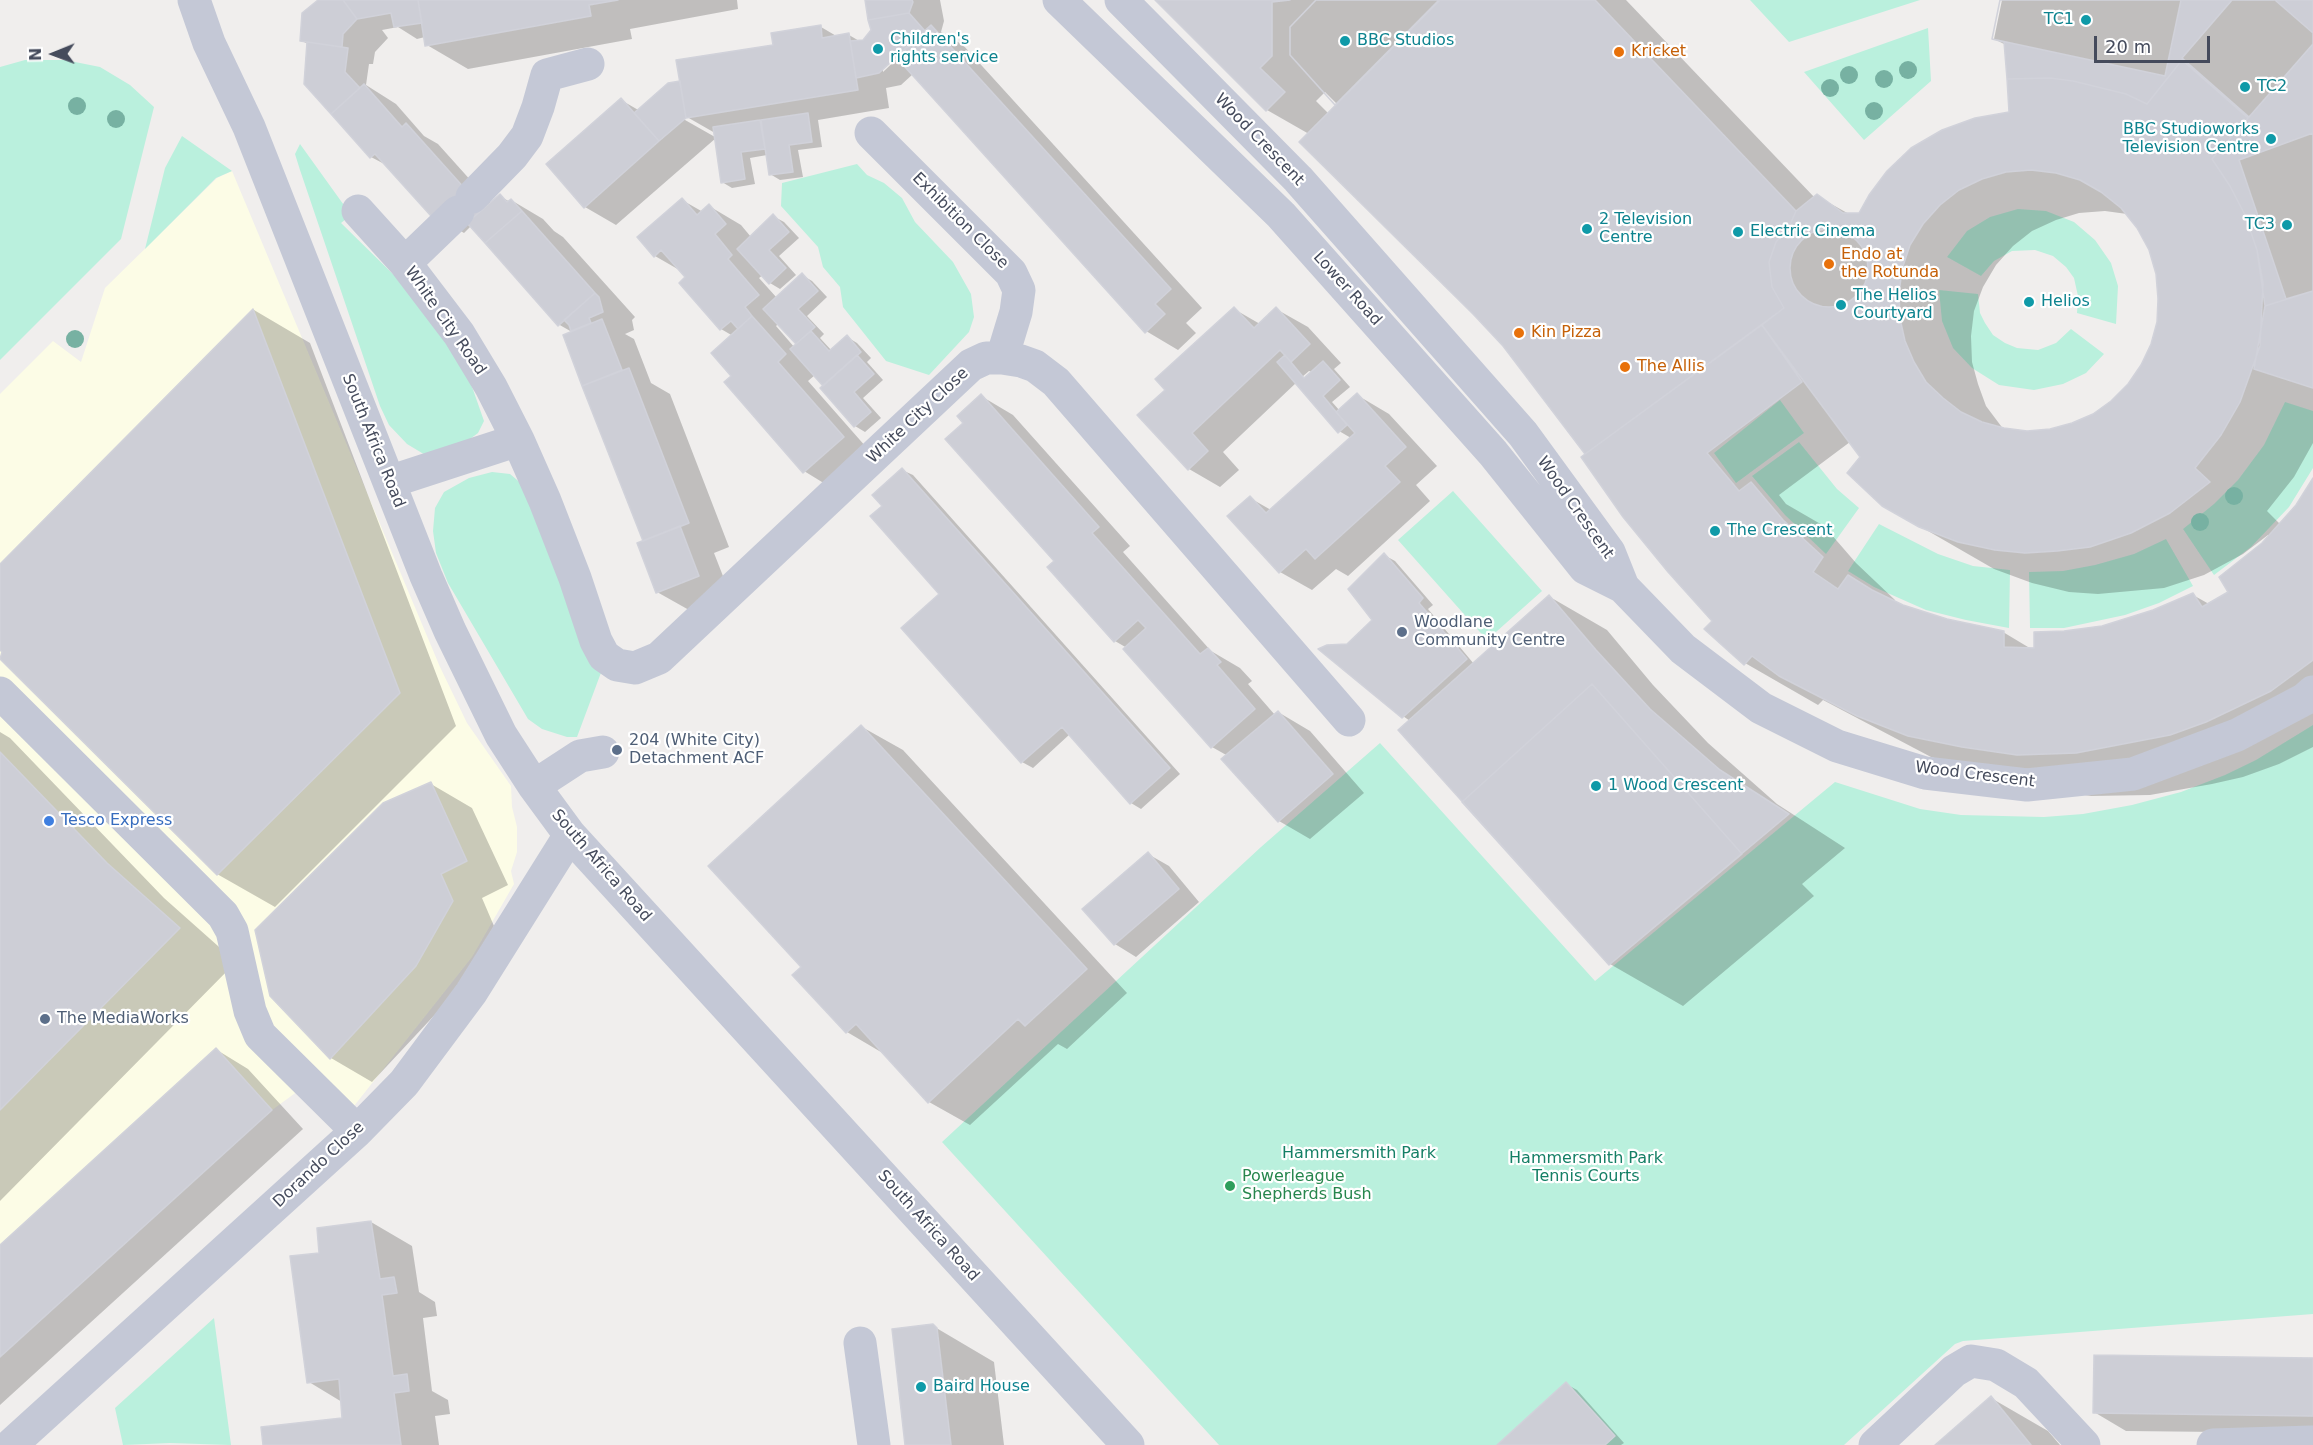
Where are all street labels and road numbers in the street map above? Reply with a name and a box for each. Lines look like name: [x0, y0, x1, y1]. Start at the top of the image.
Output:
street label: Wood Crescent: [1210, 90, 1308, 190]
street label: Exhibition Close: [908, 169, 1012, 273]
street label: Lower Road: [1309, 248, 1385, 330]
street label: White City Road: [400, 263, 490, 379]
street label: White City Close: [863, 364, 973, 468]
street label: South Africa Road: [337, 371, 409, 511]
street label: Wood Crescent: [1533, 453, 1617, 563]
street label: Wood Crescent: [1914, 758, 2036, 792]
street label: South Africa Road: [547, 806, 655, 926]
street label: Dorando Close: [270, 1118, 368, 1212]
street label: South Africa Road: [873, 1167, 983, 1285]

